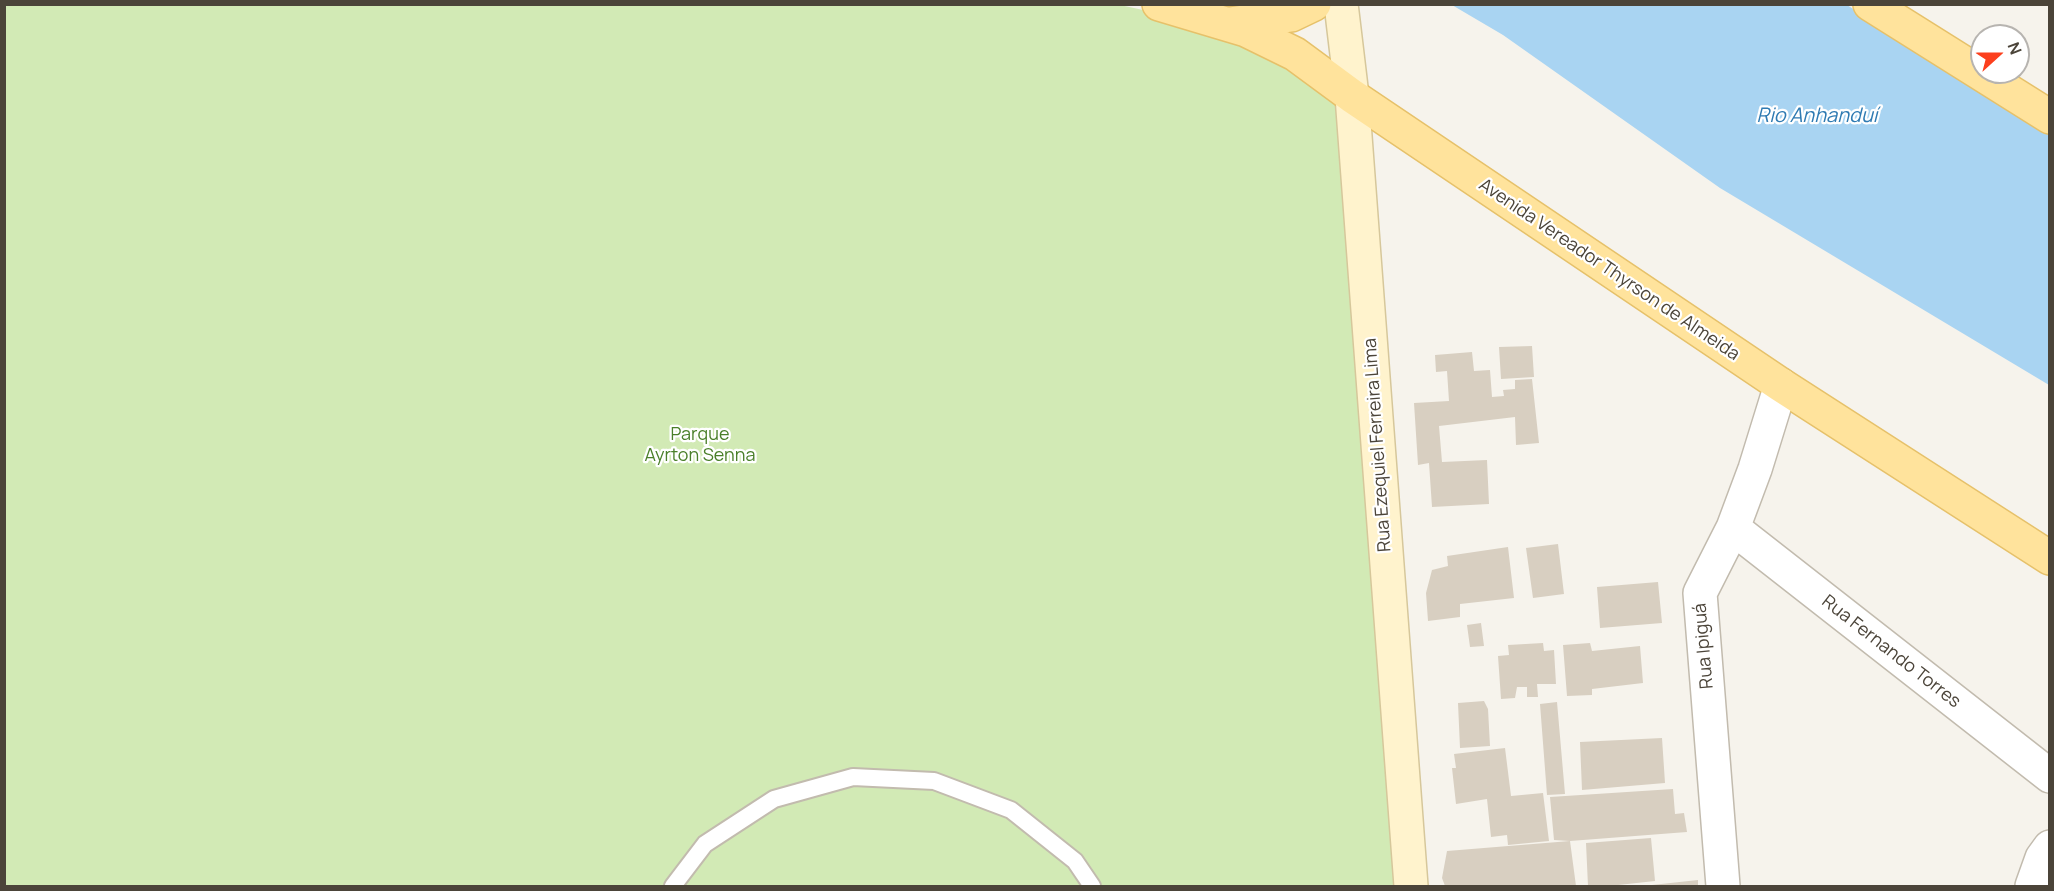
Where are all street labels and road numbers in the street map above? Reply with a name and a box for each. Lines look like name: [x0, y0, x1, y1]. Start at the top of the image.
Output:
street label: Avenida Vereador Thyrson de Almeida: [1475, 174, 1743, 366]
street label: Rua Ezequiel Ferreira Lima: [1360, 337, 1396, 553]
street label: Rua Fernando Torres: [1817, 591, 1965, 713]
street label: Rua Ipiguá: [1689, 602, 1719, 690]

